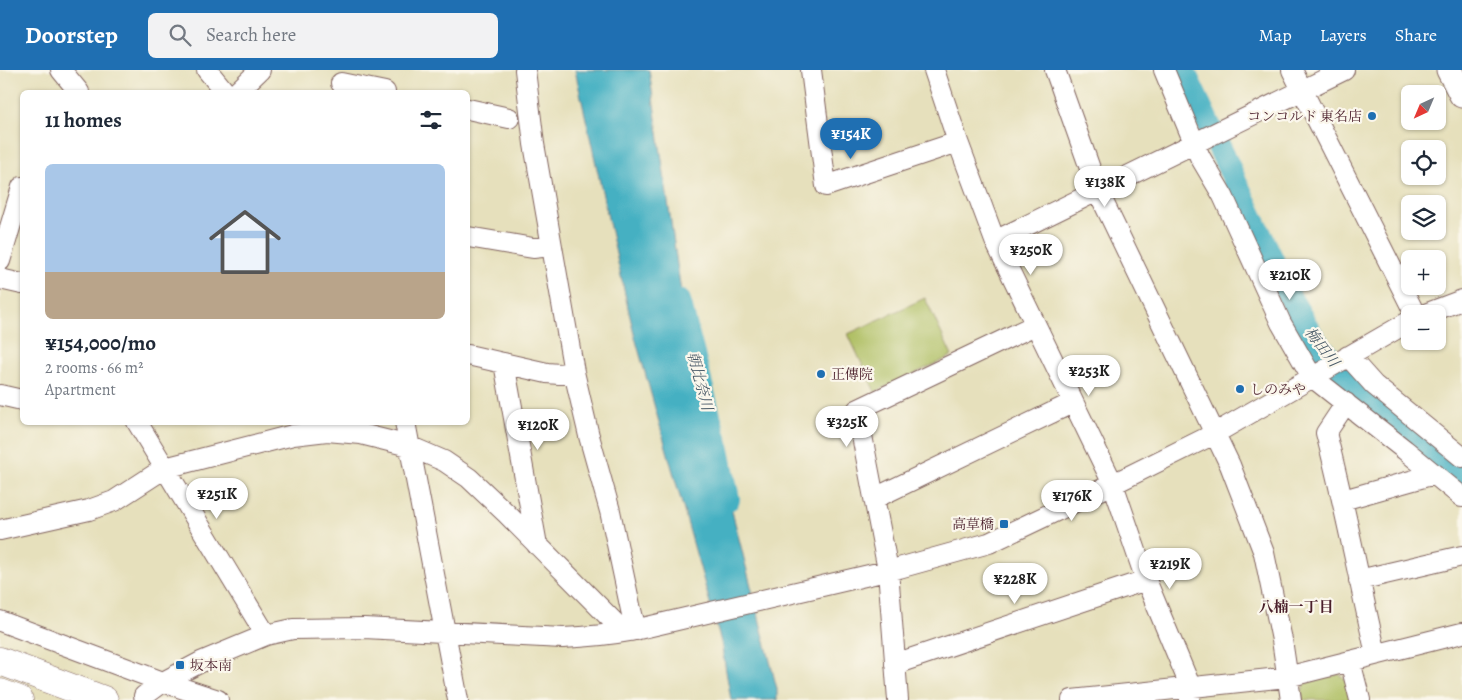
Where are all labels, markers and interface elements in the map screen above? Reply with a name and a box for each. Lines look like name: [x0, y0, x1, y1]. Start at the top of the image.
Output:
search box: [148, 13, 498, 58]
text: Doorstep: [25, 19, 118, 51]
icon: search: [166, 21, 194, 49]
text: Search here: [206, 22, 296, 48]
text: Map: [1259, 23, 1292, 47]
text: Layers: [1320, 23, 1367, 47]
text: Share: [1395, 23, 1437, 47]
north arrow: [1401, 85, 1446, 130]
map controls: [1401, 85, 1446, 350]
text: 11 homes: [45, 106, 122, 134]
icon: filters: [417, 106, 445, 134]
place label: コンコルド 東名店: [1247, 107, 1362, 126]
marker: コンコルド 東名店: [1366, 110, 1378, 122]
pin: ¥154K: [816, 118, 886, 160]
text: ¥154K: [831, 123, 871, 145]
button: locate: [1401, 140, 1446, 185]
pin: ¥138K: [1070, 166, 1140, 208]
text: ¥138K: [1085, 171, 1125, 193]
button: layers: [1401, 195, 1446, 240]
icon: home: [200, 197, 290, 287]
pin: ¥250K: [996, 234, 1066, 276]
text: ¥250K: [1010, 239, 1052, 261]
button: +: [1401, 250, 1446, 295]
pin: ¥210K: [1255, 258, 1325, 301]
text: ¥210K: [1269, 264, 1311, 286]
button: −: [1401, 305, 1446, 350]
water label: 梅田川: [1300, 323, 1345, 372]
text: ¥154,000/mo: [45, 329, 156, 357]
water label: 朝比奈川: [683, 349, 718, 414]
pin: ¥253K: [1054, 354, 1124, 397]
text: 2 rooms · 66 m²: [45, 357, 143, 379]
text: ¥253K: [1068, 360, 1110, 382]
place label: 正傳院: [831, 365, 873, 384]
marker: 正傳院: [815, 368, 827, 380]
text: Apartment: [45, 379, 116, 401]
place label: しのみや: [1250, 380, 1306, 399]
marker: しのみや: [1234, 383, 1246, 395]
pin: ¥325K: [812, 406, 882, 448]
pin: ¥120K: [503, 408, 573, 451]
text: ¥325K: [826, 411, 868, 433]
text: ¥120K: [517, 414, 559, 436]
pin: ¥251K: [182, 478, 252, 520]
pin: ¥176K: [1037, 480, 1107, 522]
text: ¥251K: [197, 483, 237, 505]
text: ¥176K: [1052, 485, 1092, 507]
place label: 高草橋: [952, 515, 994, 534]
marker: 高草橋: [998, 518, 1010, 530]
pin: ¥219K: [1135, 548, 1205, 590]
text: ¥219K: [1150, 553, 1190, 575]
pin: ¥228K: [980, 562, 1050, 605]
text: ¥228K: [994, 568, 1036, 590]
district label: 八楠一丁目: [1258, 597, 1334, 617]
place label: 坂本南: [190, 656, 232, 675]
marker: 坂本南: [174, 659, 186, 671]

